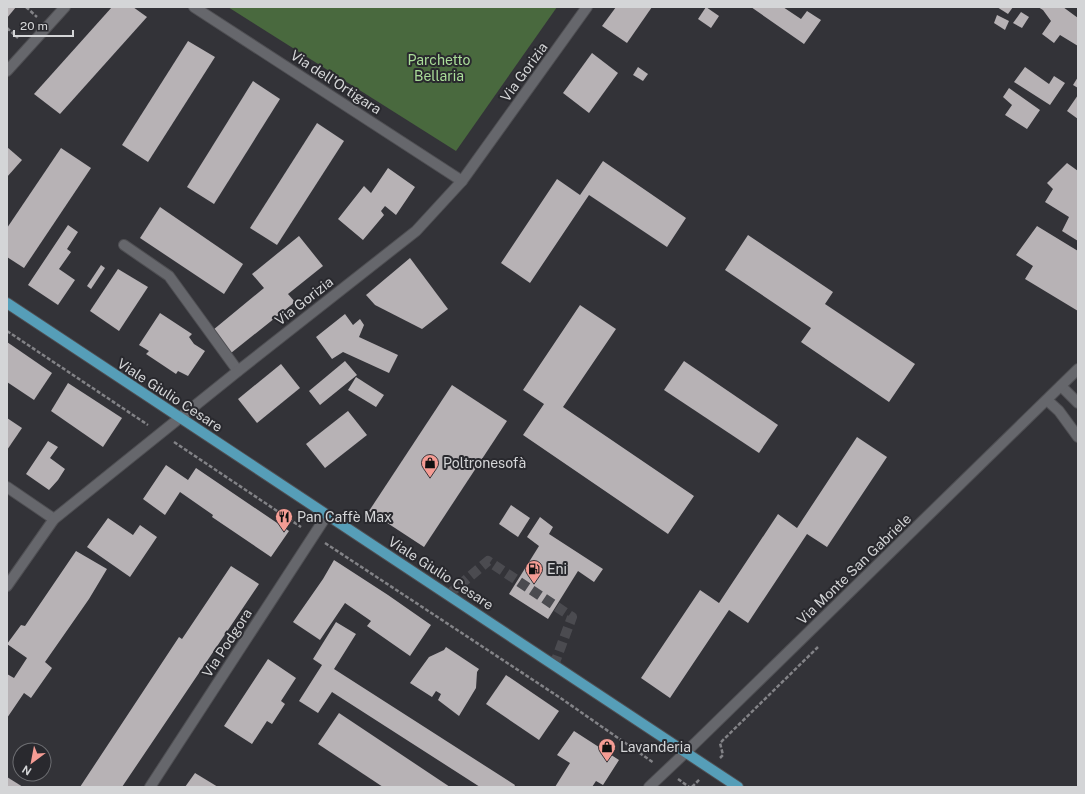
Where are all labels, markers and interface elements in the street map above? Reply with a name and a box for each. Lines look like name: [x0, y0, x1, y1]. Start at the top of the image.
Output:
scale bar: [14, 12, 73, 38]
text: 20 m: [20, 19, 48, 33]
street label: Via Gorizia: [497, 39, 551, 105]
street label: Via dell'Ortigara: [288, 47, 384, 117]
park label: Parchetto Bellaria: [407, 52, 471, 84]
street label: Via Gorizia: [272, 273, 336, 329]
street label: Viale Giulio Cesare: [114, 355, 226, 435]
shop icon: Poltronesofà: [420, 453, 440, 478]
place label: Poltronesofà: [443, 455, 526, 471]
restaurant icon: Pan Caffè Max: [274, 507, 294, 532]
place label: Pan Caffè Max: [297, 509, 392, 525]
street label: Via Monte San Gabriele: [794, 510, 914, 628]
street label: Viale Giulio Cesare: [385, 533, 497, 613]
fuel station icon: Eni: [524, 559, 544, 584]
place label: Eni: [547, 561, 567, 577]
street label: Via Podgora: [199, 606, 255, 680]
shop icon: Lavanderia: [597, 737, 617, 762]
place label: Lavanderia: [620, 739, 691, 755]
north arrow: [12, 742, 52, 782]
text: N: [20, 763, 34, 778]

